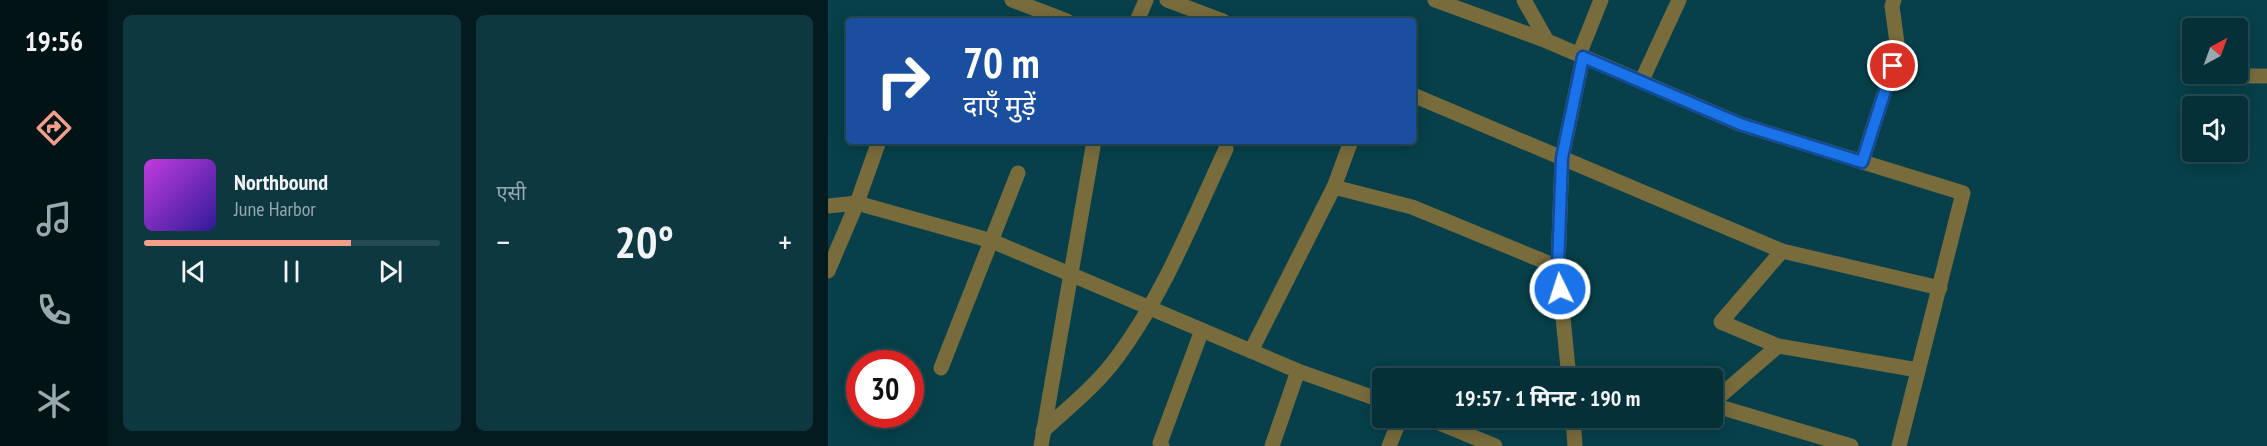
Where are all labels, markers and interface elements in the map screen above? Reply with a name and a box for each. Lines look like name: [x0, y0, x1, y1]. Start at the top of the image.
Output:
north arrow: [2182, 18, 2248, 84]
map controls: [2182, 18, 2248, 162]
text: 19:56: [25, 24, 83, 58]
text: 70 m: [963, 35, 1040, 90]
pin: [1867, 40, 1918, 91]
icon: right: [864, 42, 942, 120]
icon: arrive: [1876, 49, 1909, 82]
text: दाएँ मुड़ें: [963, 88, 1036, 122]
button: sound: [2182, 96, 2248, 162]
icon: directions: [33, 107, 75, 149]
text: Northbound: [234, 168, 328, 196]
text: एसी: [497, 180, 526, 206]
text: June Harbor: [234, 196, 316, 222]
icon: music: [33, 198, 75, 240]
text: 20°: [615, 212, 674, 270]
text: −: [497, 220, 510, 263]
text: +: [778, 220, 792, 263]
icon: previous: [177, 255, 210, 288]
icon: pause: [275, 255, 308, 288]
icon: next: [374, 255, 407, 288]
position arrow: [1528, 257, 1592, 321]
icon: phone: [33, 289, 75, 331]
speed limit sign: 30: [846, 350, 924, 428]
icon: climate: [33, 380, 75, 422]
text: 19:57 · 1 मिनट · 190 m: [1455, 384, 1640, 412]

